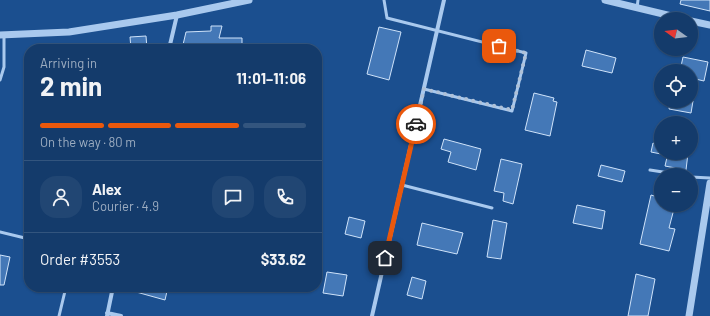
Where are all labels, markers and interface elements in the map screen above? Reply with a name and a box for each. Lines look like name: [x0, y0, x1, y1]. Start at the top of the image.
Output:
north arrow: [654, 12, 698, 56]
map controls: [654, 12, 698, 212]
pin: [482, 29, 516, 63]
icon: bag: [488, 35, 510, 57]
text: Arriving in: [40, 55, 97, 71]
button: locate: [654, 64, 698, 108]
text: 11:01–11:06: [236, 69, 306, 87]
text: 2 min: [40, 70, 102, 101]
courier: [396, 104, 436, 144]
icon: car: [405, 113, 427, 135]
button: +: [654, 116, 698, 160]
text: On the way · 80 m: [40, 134, 136, 150]
button: −: [654, 168, 698, 212]
button: person: [40, 176, 82, 218]
button: chat: [212, 176, 254, 218]
button: phone: [264, 176, 306, 218]
text: Alex: [92, 180, 122, 198]
text: Courier · 4.9: [92, 198, 159, 214]
pin: [368, 241, 402, 275]
icon: home: [374, 247, 396, 269]
text: Order #3553: [40, 250, 120, 268]
text: $33.62: [261, 250, 306, 268]

